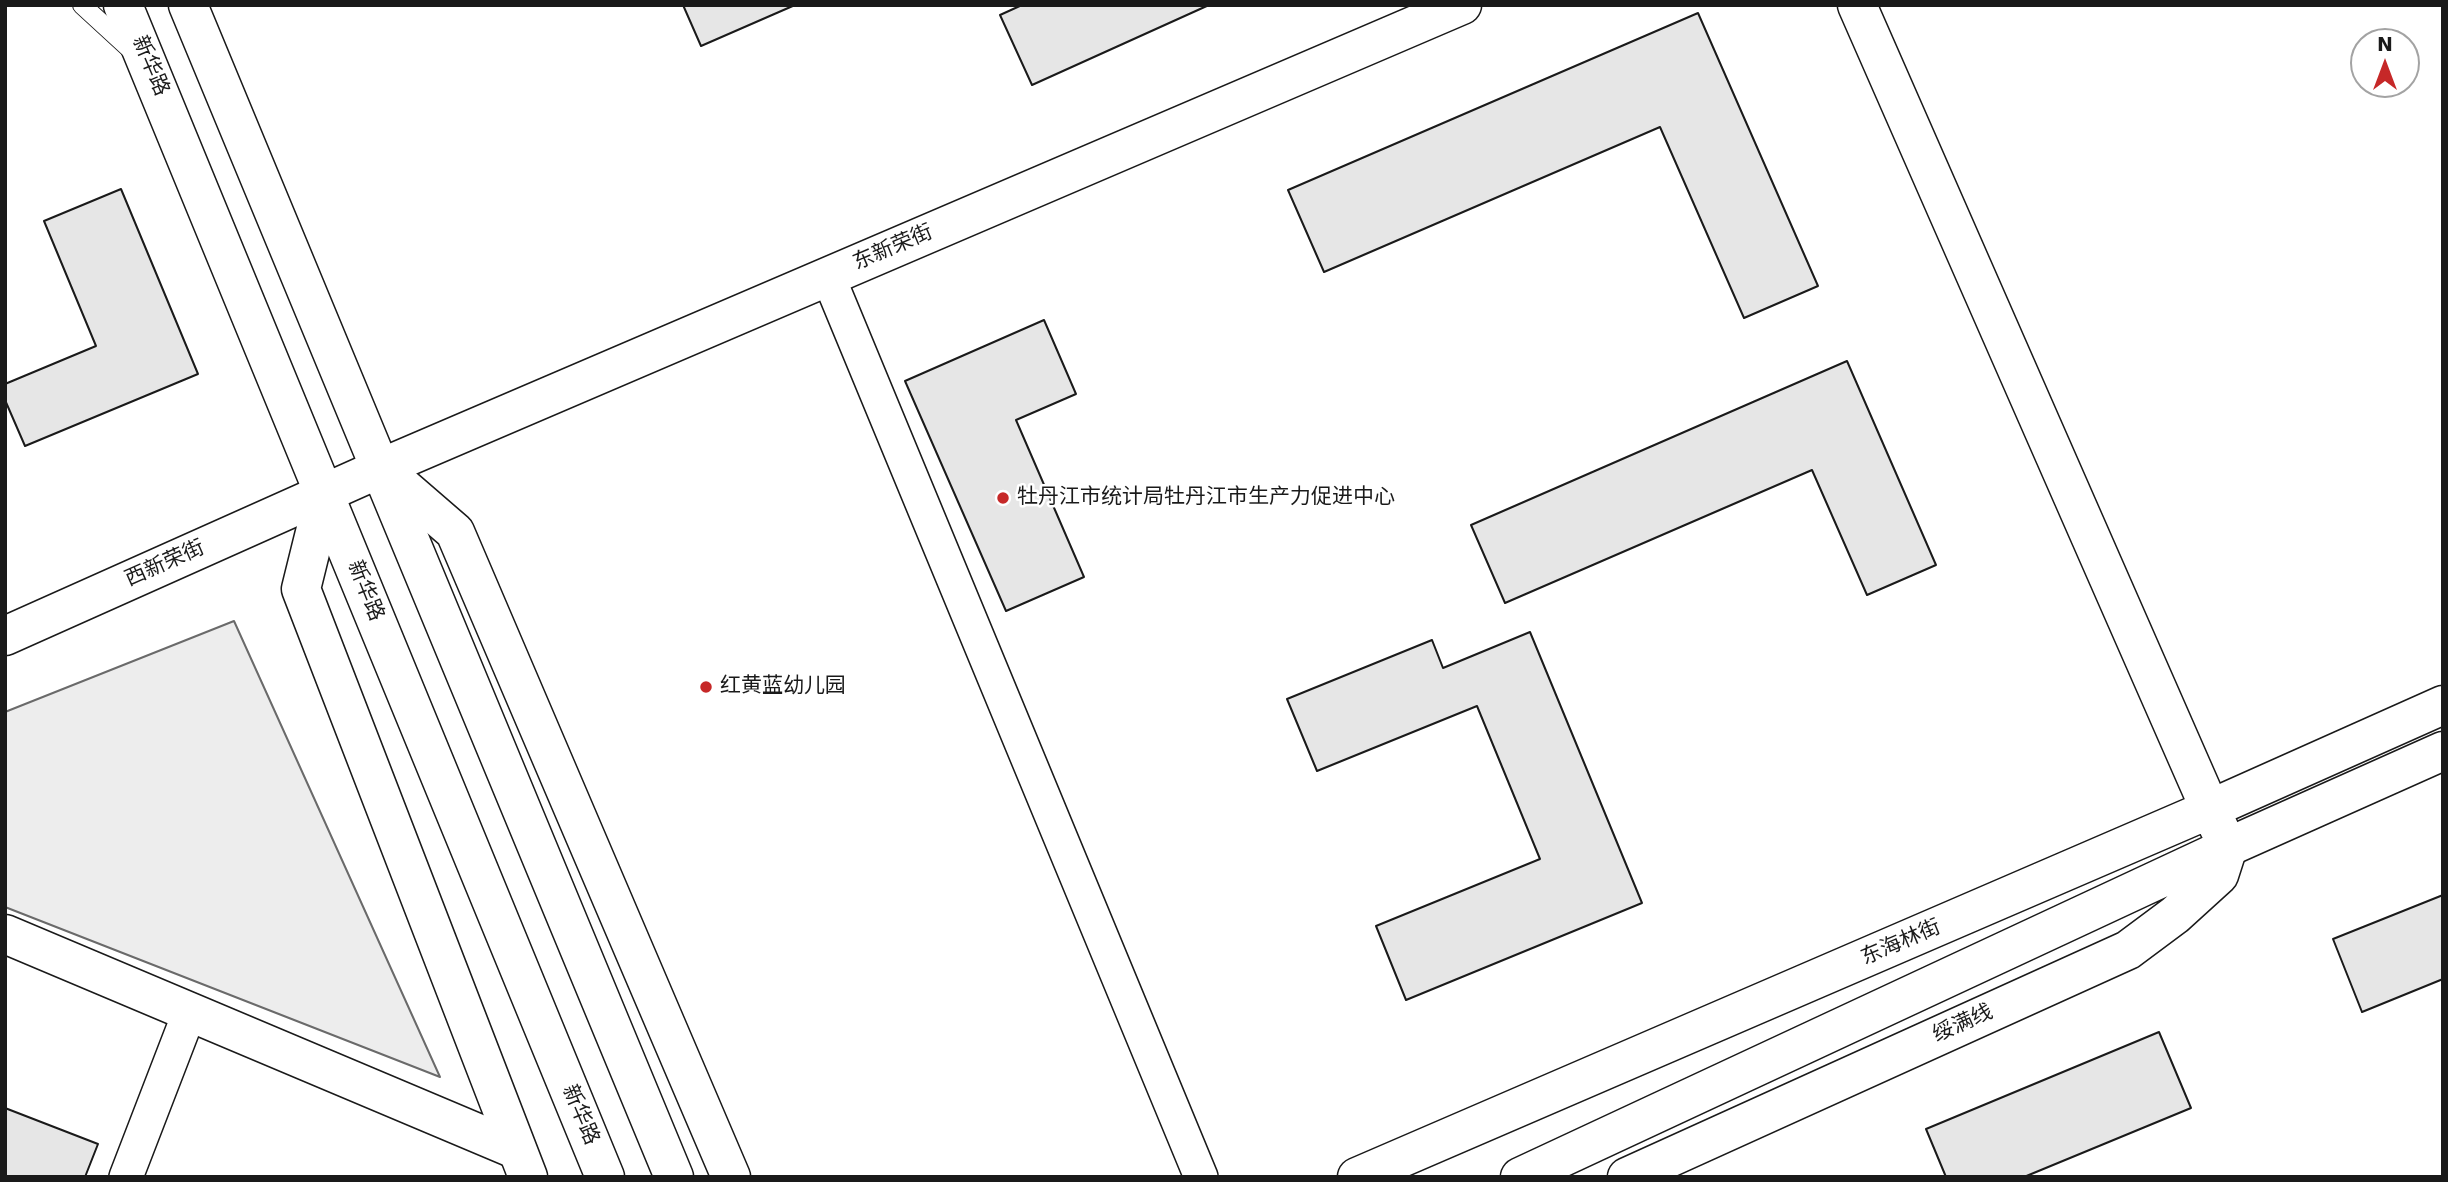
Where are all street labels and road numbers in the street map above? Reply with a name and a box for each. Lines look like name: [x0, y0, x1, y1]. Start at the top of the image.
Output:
street label: 新华路: [126, 32, 174, 100]
street label: 东新荣街: [849, 220, 937, 276]
street label: 西新荣街: [122, 535, 208, 593]
street label: 新华路: [342, 557, 388, 625]
street label: 东海林街: [1857, 915, 1945, 971]
street label: 绥满线: [1929, 1000, 1997, 1048]
street label: 新华路: [556, 1081, 604, 1149]

